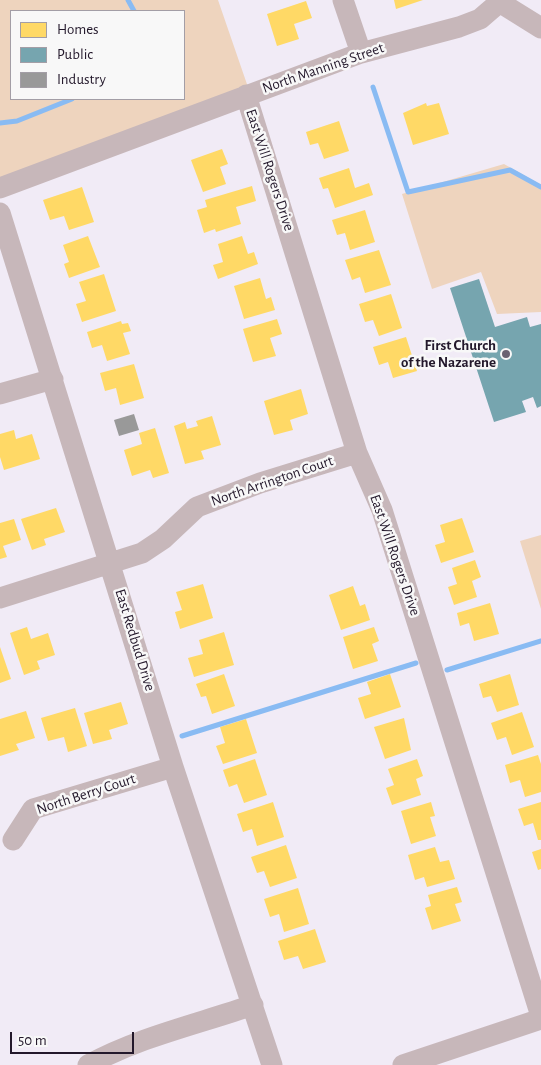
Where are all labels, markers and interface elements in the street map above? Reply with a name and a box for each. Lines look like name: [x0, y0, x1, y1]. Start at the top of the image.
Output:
legend: [10, 10, 185, 100]
text: Homes: [57, 22, 99, 37]
street label: North Manning Street: [260, 39, 386, 97]
text: Public: [57, 47, 93, 62]
text: Industry: [57, 72, 106, 87]
street label: East Will Rogers Drive: [242, 107, 298, 233]
place label: First Church of the Nazarene: [401, 336, 496, 371]
marker: First Church of the Nazarene: [500, 348, 512, 360]
street label: North Arrington Court: [209, 452, 335, 510]
street label: East Will Rogers Drive: [366, 492, 424, 618]
street label: East Redbud Drive: [111, 587, 159, 693]
street label: North Berry Court: [34, 770, 138, 818]
scale bar: [12, 1022, 136, 1054]
text: 50 m: [18, 1033, 47, 1048]

